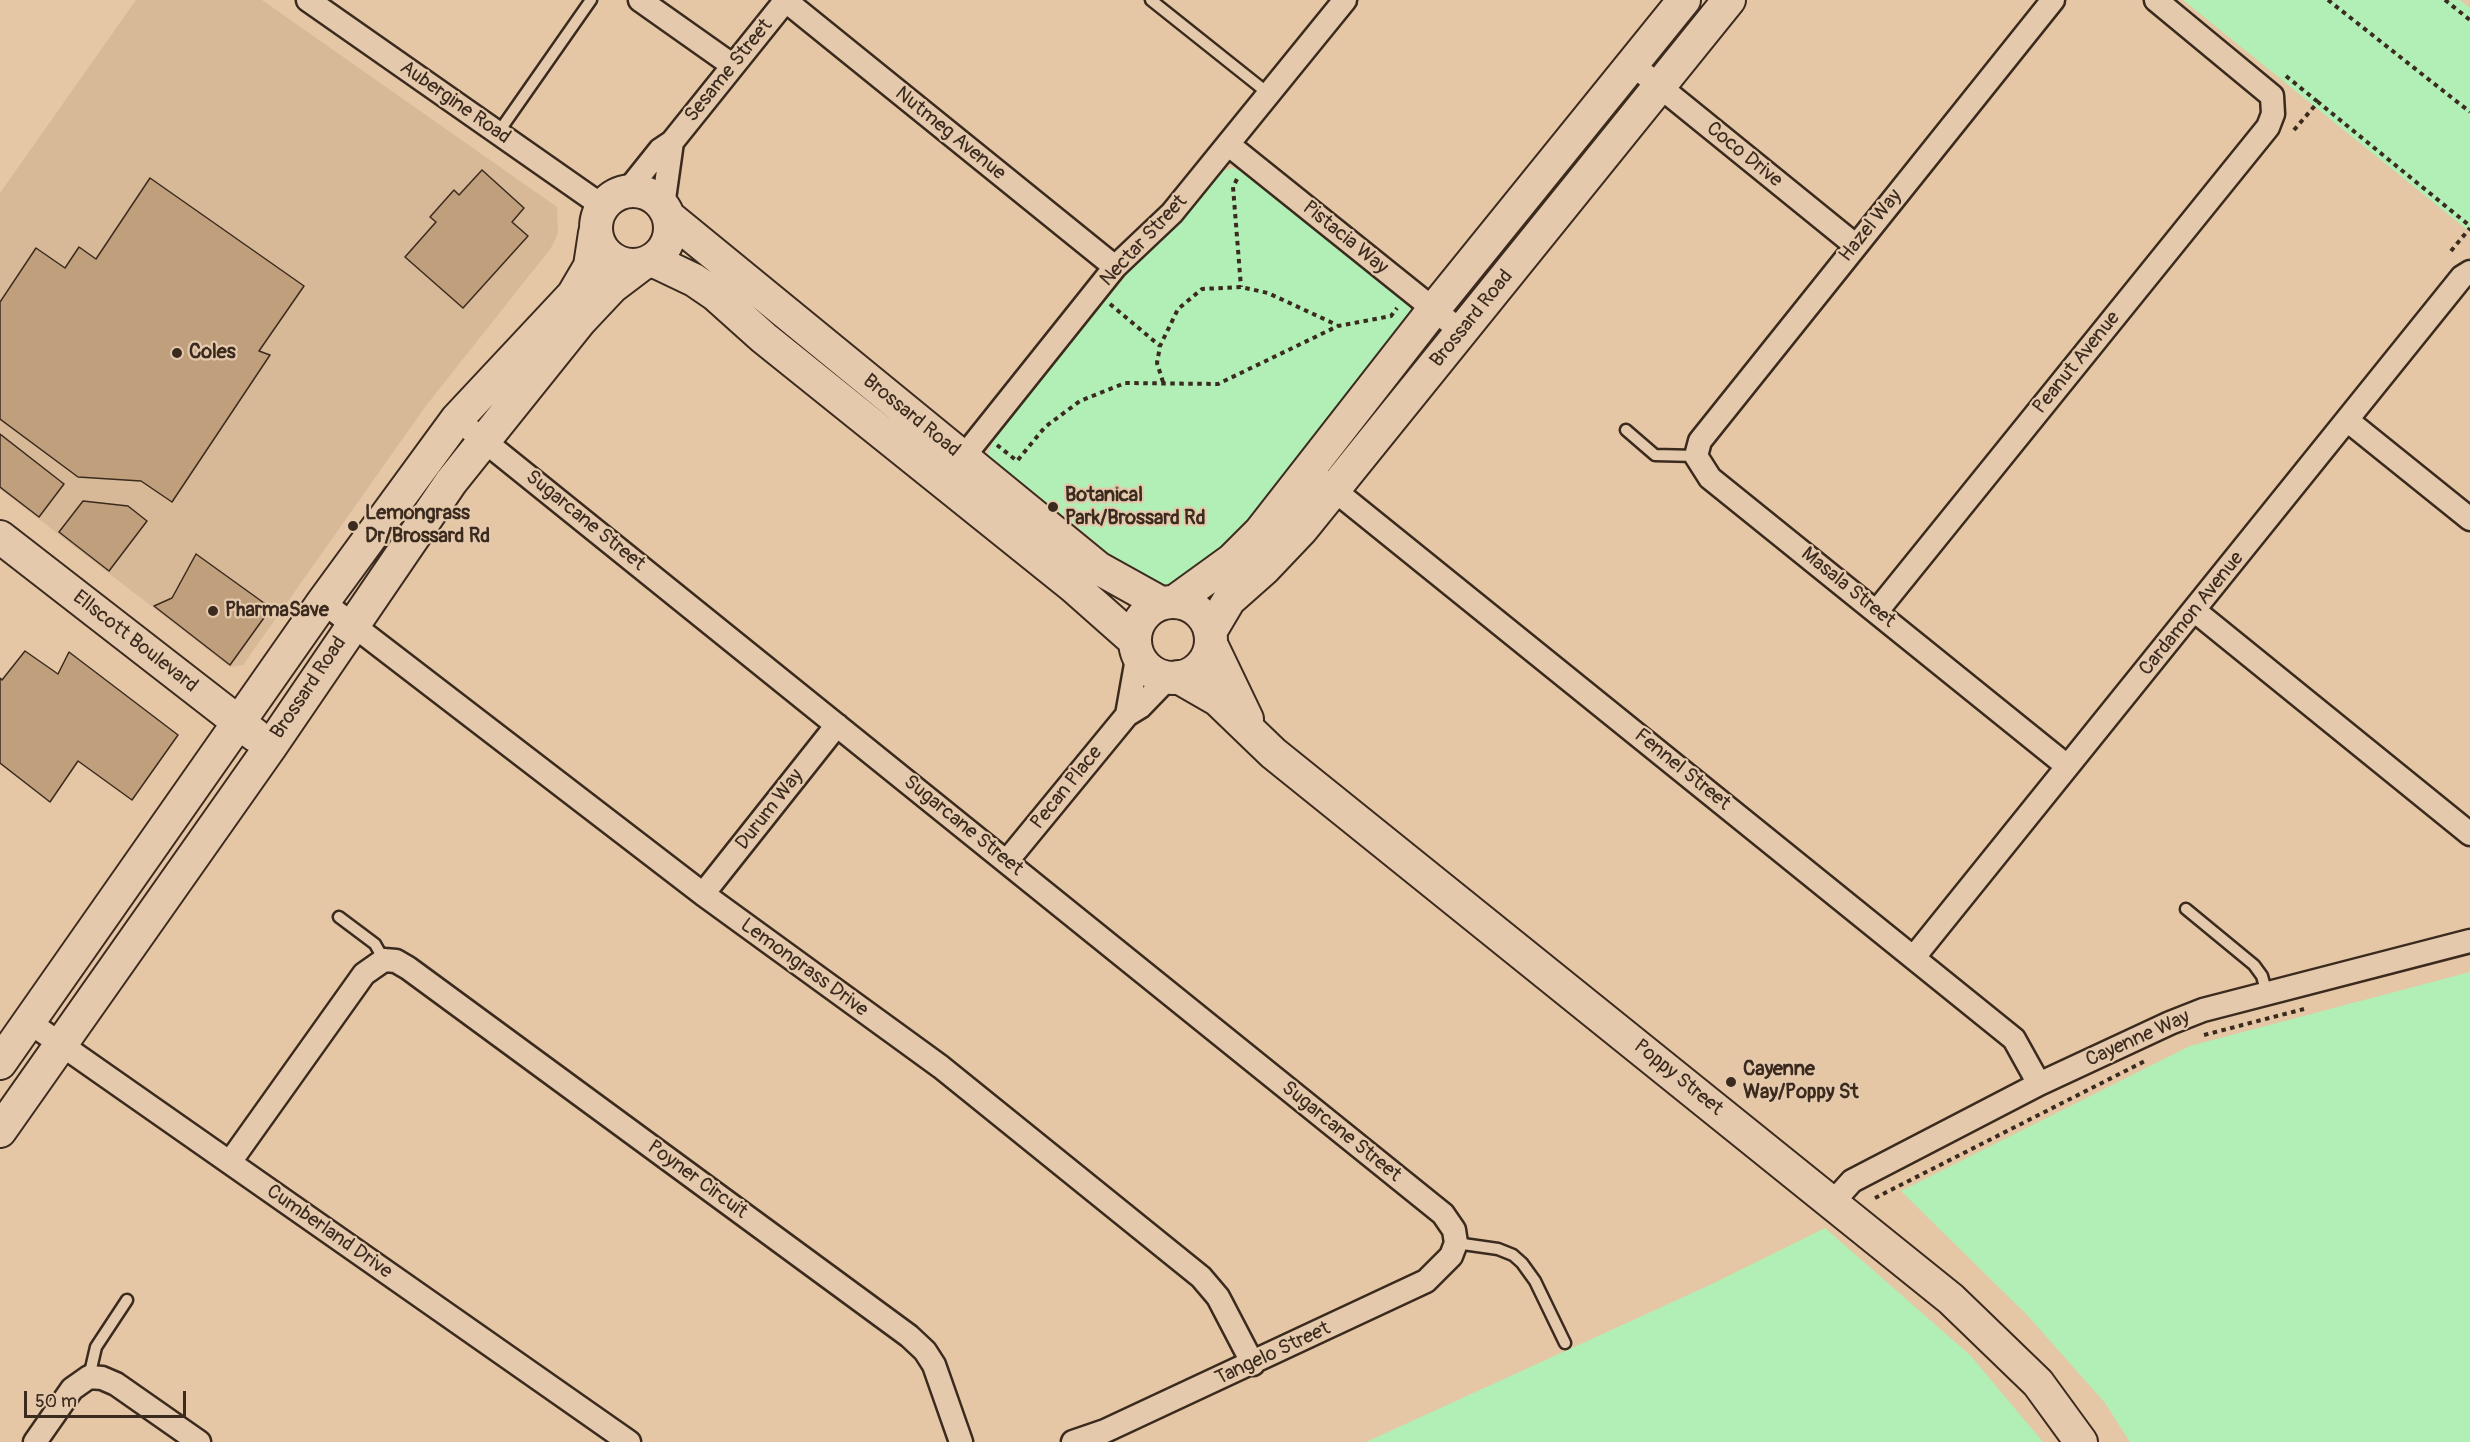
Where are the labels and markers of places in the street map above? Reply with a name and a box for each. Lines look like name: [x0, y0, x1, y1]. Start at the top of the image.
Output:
place label: Coles: [189, 341, 236, 365]
marker: Coles: [170, 346, 184, 360]
place label: Botanical Park/Brossard Rd: [1065, 484, 1205, 531]
marker: Botanical Park/Brossard Rd: [1046, 500, 1060, 514]
place label: Lemongrass Dr/Brossard Rd: [365, 502, 490, 549]
marker: Lemongrass Dr/Brossard Rd: [346, 519, 360, 533]
place label: PharmaSave: [225, 599, 329, 623]
marker: PharmaSave: [206, 604, 220, 618]
place label: Cayenne Way/Poppy St: [1743, 1058, 1859, 1105]
marker: Cayenne Way/Poppy St: [1724, 1075, 1738, 1089]

